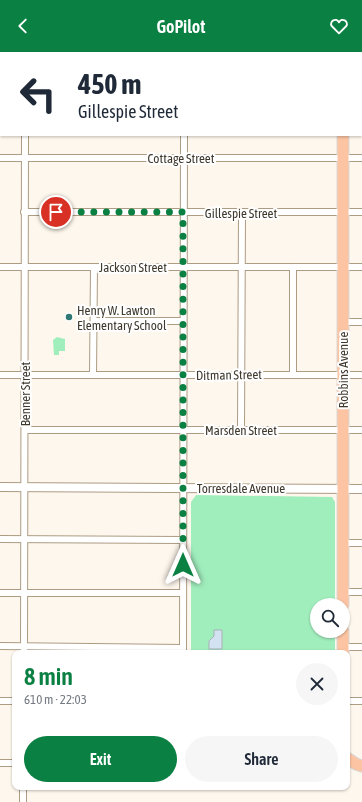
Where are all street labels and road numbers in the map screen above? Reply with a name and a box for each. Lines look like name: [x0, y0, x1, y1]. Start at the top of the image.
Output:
street label: Cottage Street: [147, 151, 215, 166]
street label: Gillespie Street: [205, 206, 277, 221]
street label: Jackson Street: [99, 260, 167, 275]
street label: Robbins Avenue: [336, 332, 351, 408]
street label: Benner Street: [18, 361, 33, 426]
street label: Ditman Street: [196, 367, 262, 383]
street label: Marsden Street: [205, 423, 277, 438]
street label: Torresdale Avenue: [197, 481, 285, 496]

